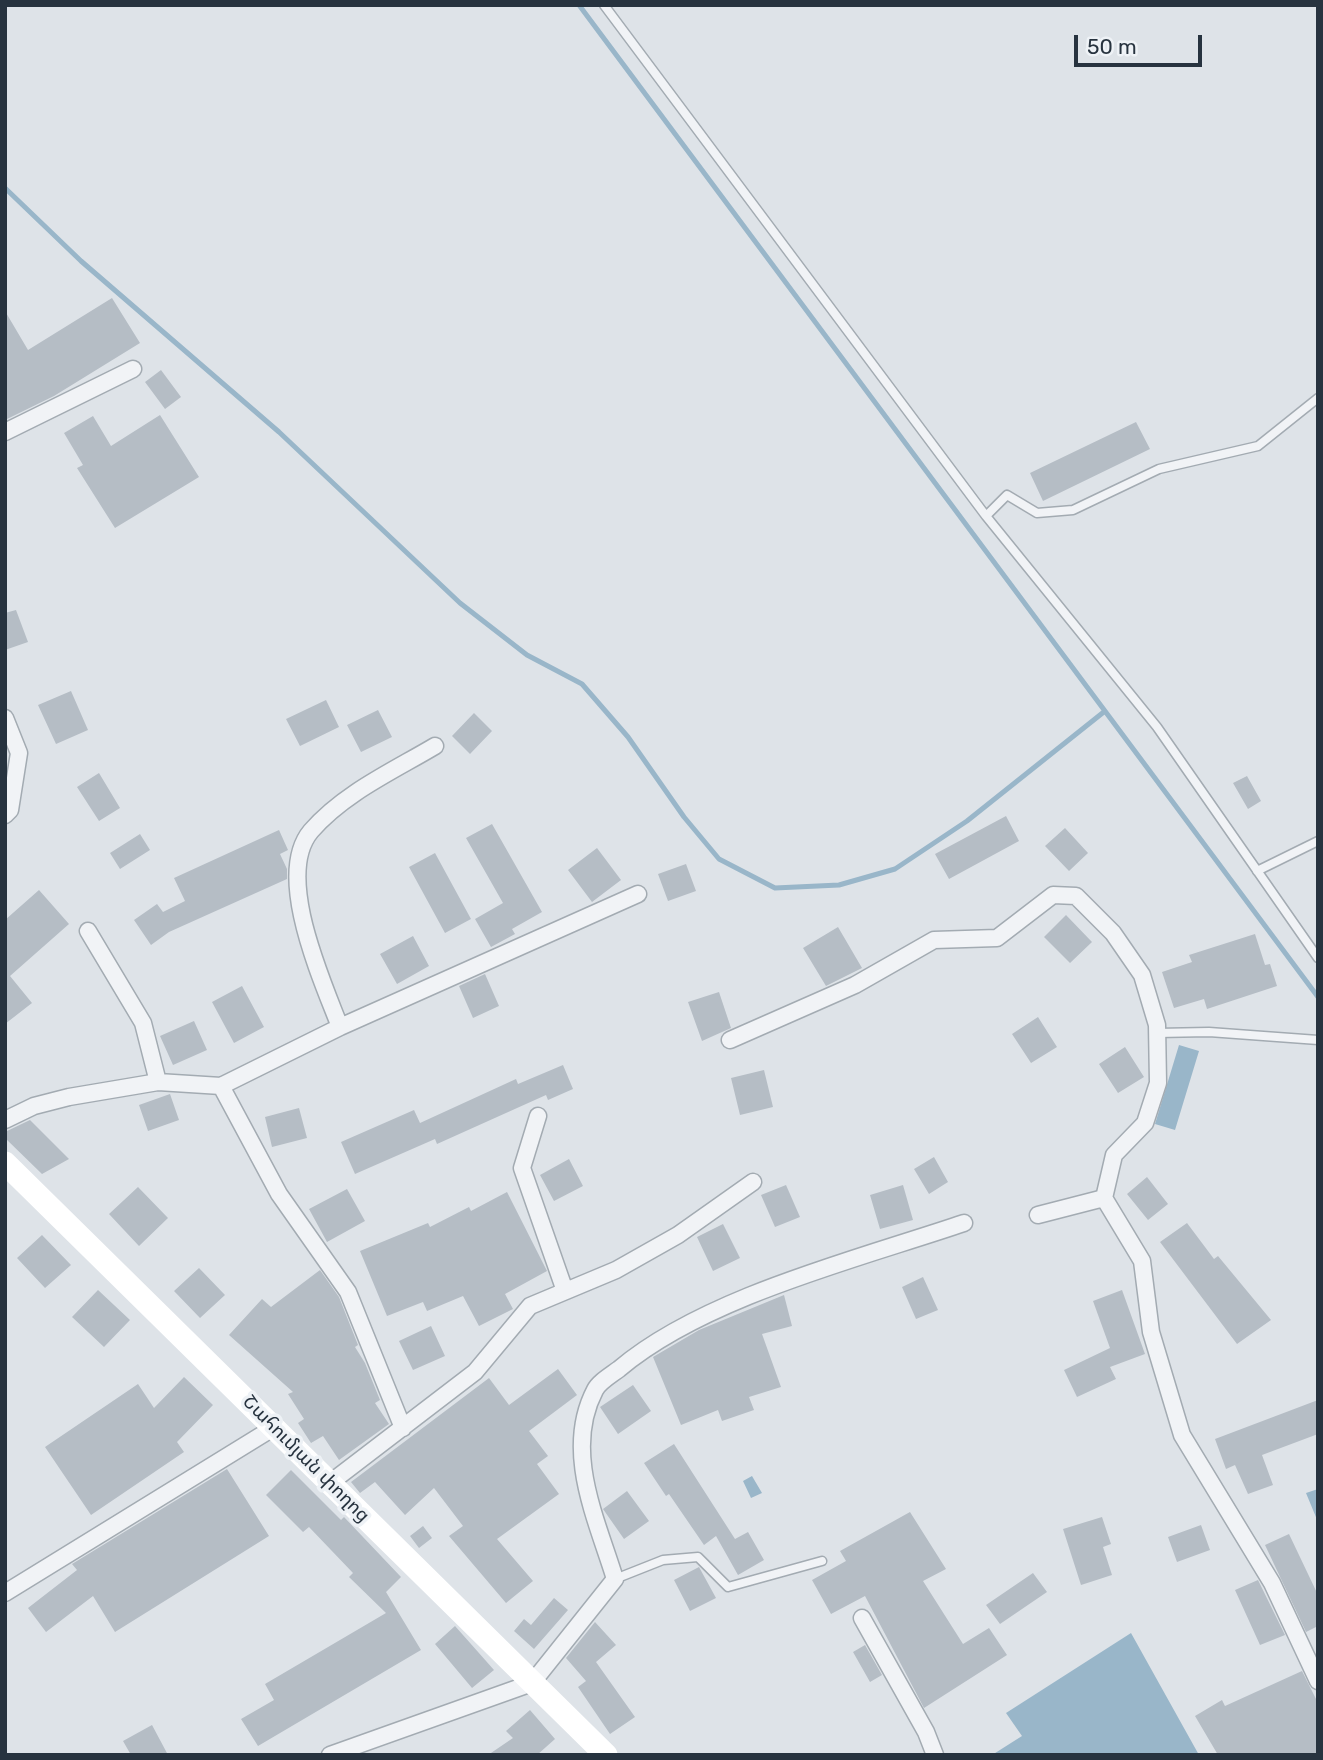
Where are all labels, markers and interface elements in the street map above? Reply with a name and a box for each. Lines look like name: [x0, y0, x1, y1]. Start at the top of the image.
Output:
scale bar: [1078, 21, 1206, 65]
text: 50 m: [1087, 34, 1137, 59]
street label: Շահումյան փողոց: [238, 1391, 374, 1527]

